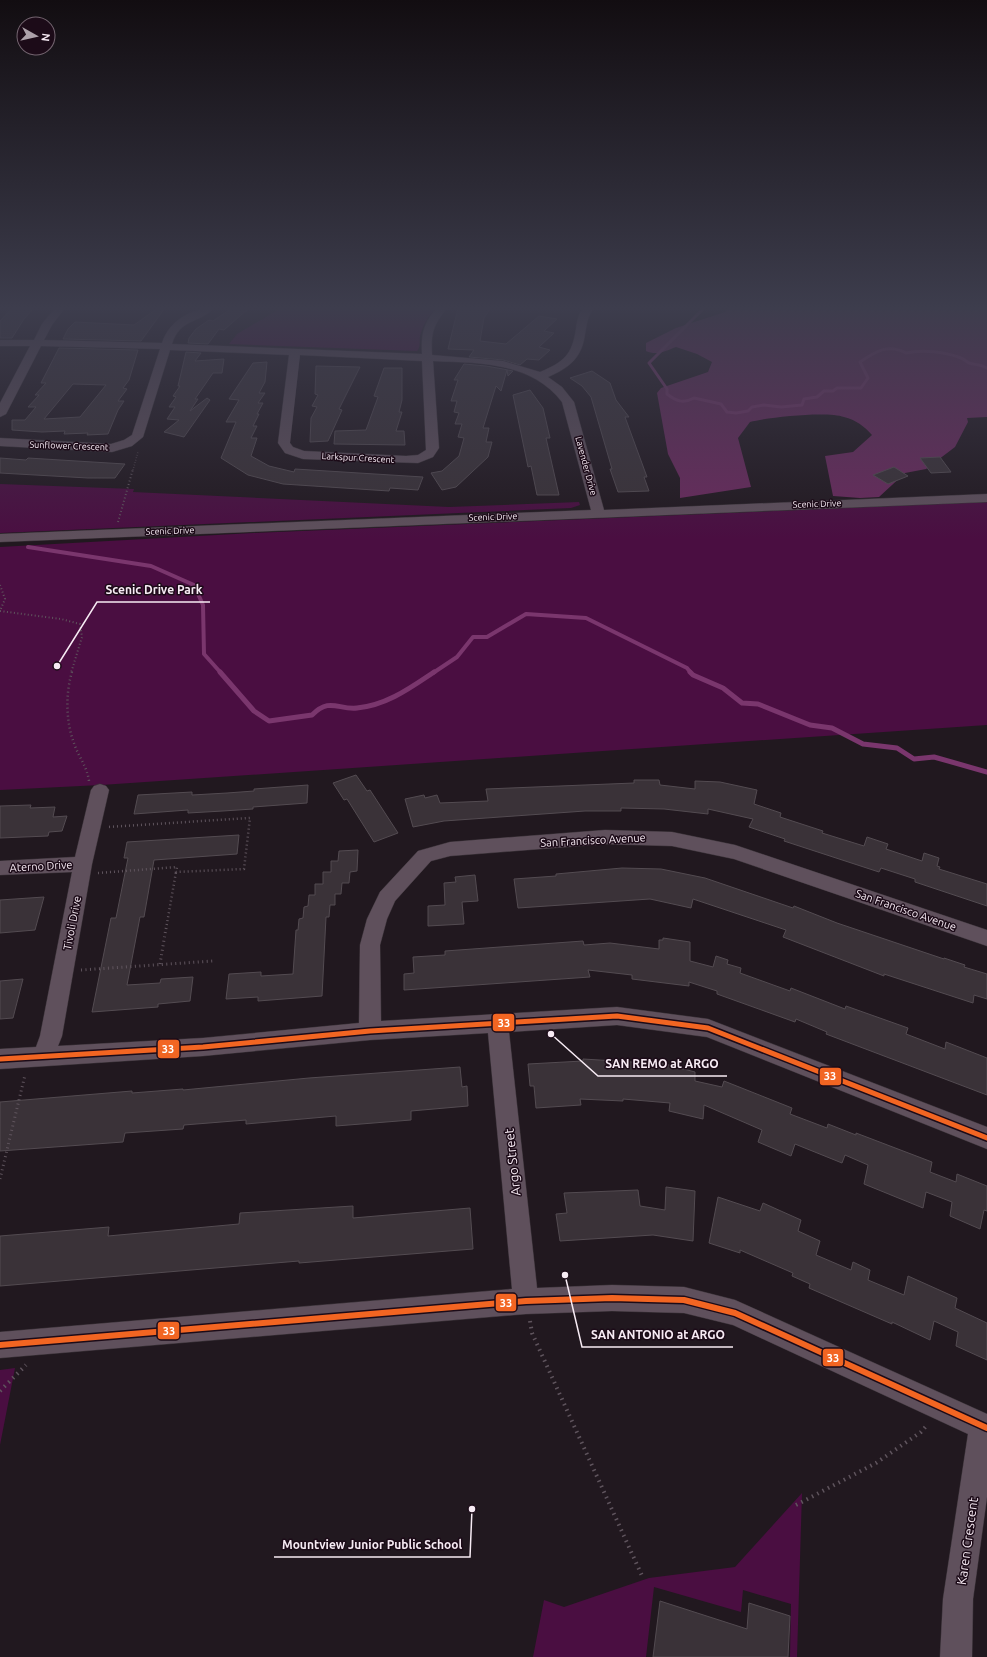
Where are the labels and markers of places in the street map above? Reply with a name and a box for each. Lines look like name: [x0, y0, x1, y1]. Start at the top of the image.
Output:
callout: Scenic Drive Park: [97, 578, 210, 602]
callout: SAN REMO at ARGO: [598, 1052, 727, 1076]
callout: SAN ANTONIO at ARGO: [582, 1323, 733, 1347]
callout: Mountview Junior Public School: [274, 1533, 470, 1557]

